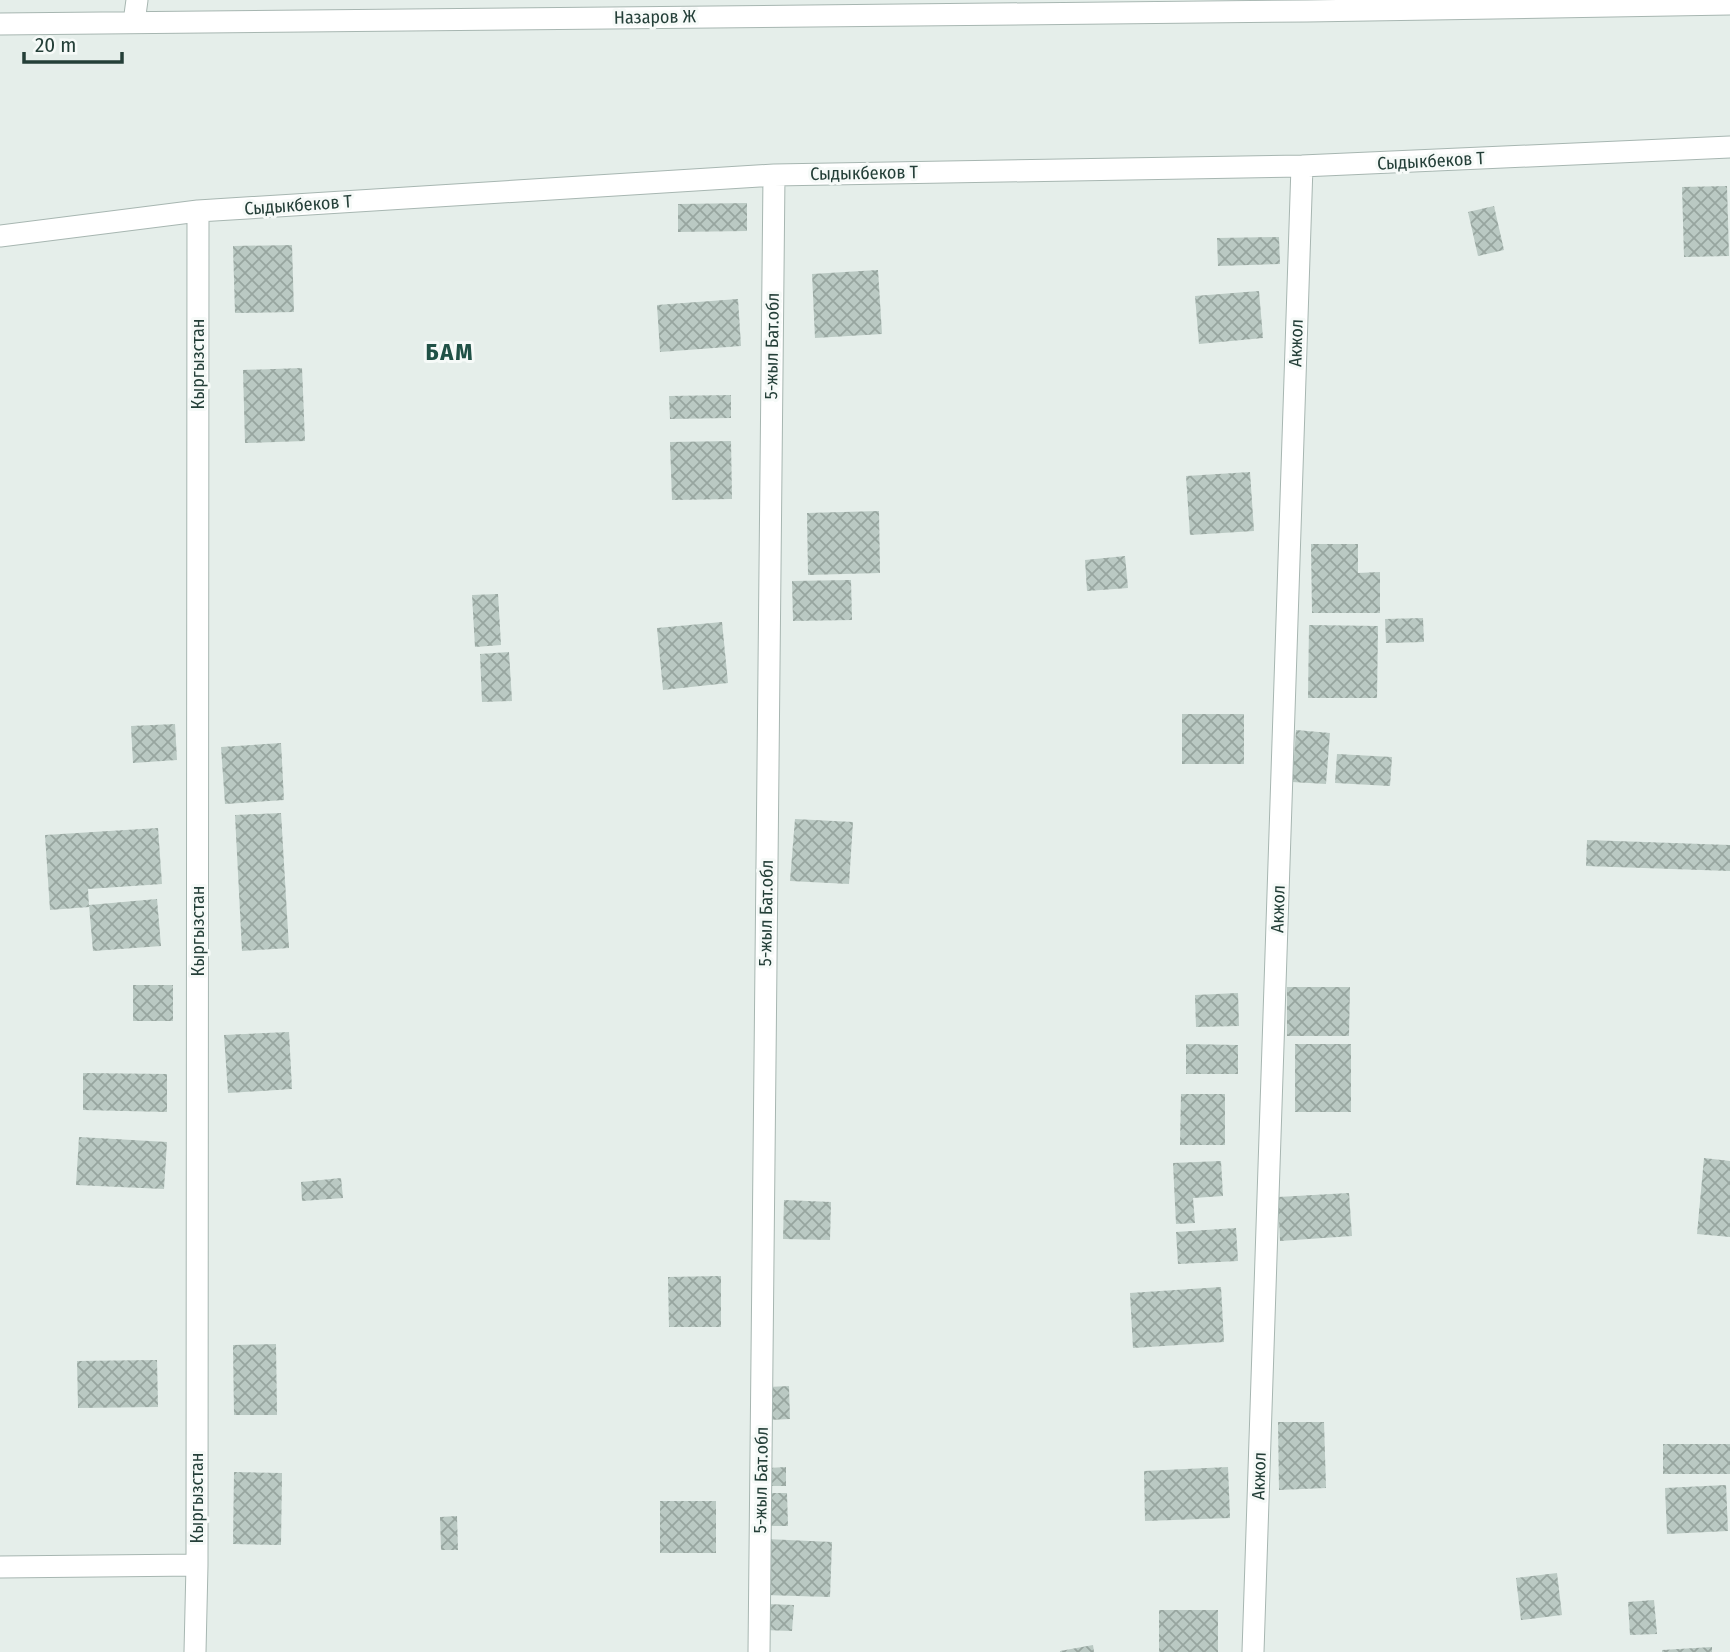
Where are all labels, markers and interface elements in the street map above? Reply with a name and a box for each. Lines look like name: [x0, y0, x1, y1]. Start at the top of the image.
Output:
street label: Назаров Ж: [614, 5, 697, 29]
scale bar: [24, 21, 122, 65]
text: 20 m: [35, 32, 76, 58]
street label: Сыдыкбеков Т: [1377, 147, 1486, 175]
street label: Сыдыкбеков Т: [810, 161, 919, 185]
street label: Сыдыкбеков Т: [243, 190, 353, 220]
street label: 5-жыл Бат.обл: [760, 292, 784, 400]
street label: Кыргызстан: [187, 319, 209, 409]
street label: Акжол: [1284, 319, 1308, 367]
district label: БАМ: [425, 338, 475, 366]
street label: 5-жыл Бат.обл: [754, 859, 778, 967]
street label: Акжол: [1266, 885, 1290, 933]
street label: Кыргызстан: [187, 886, 209, 976]
street label: 5-жыл Бат.обл: [749, 1426, 773, 1534]
street label: Акжол: [1247, 1452, 1271, 1500]
street label: Кыргызстан: [186, 1453, 208, 1543]

